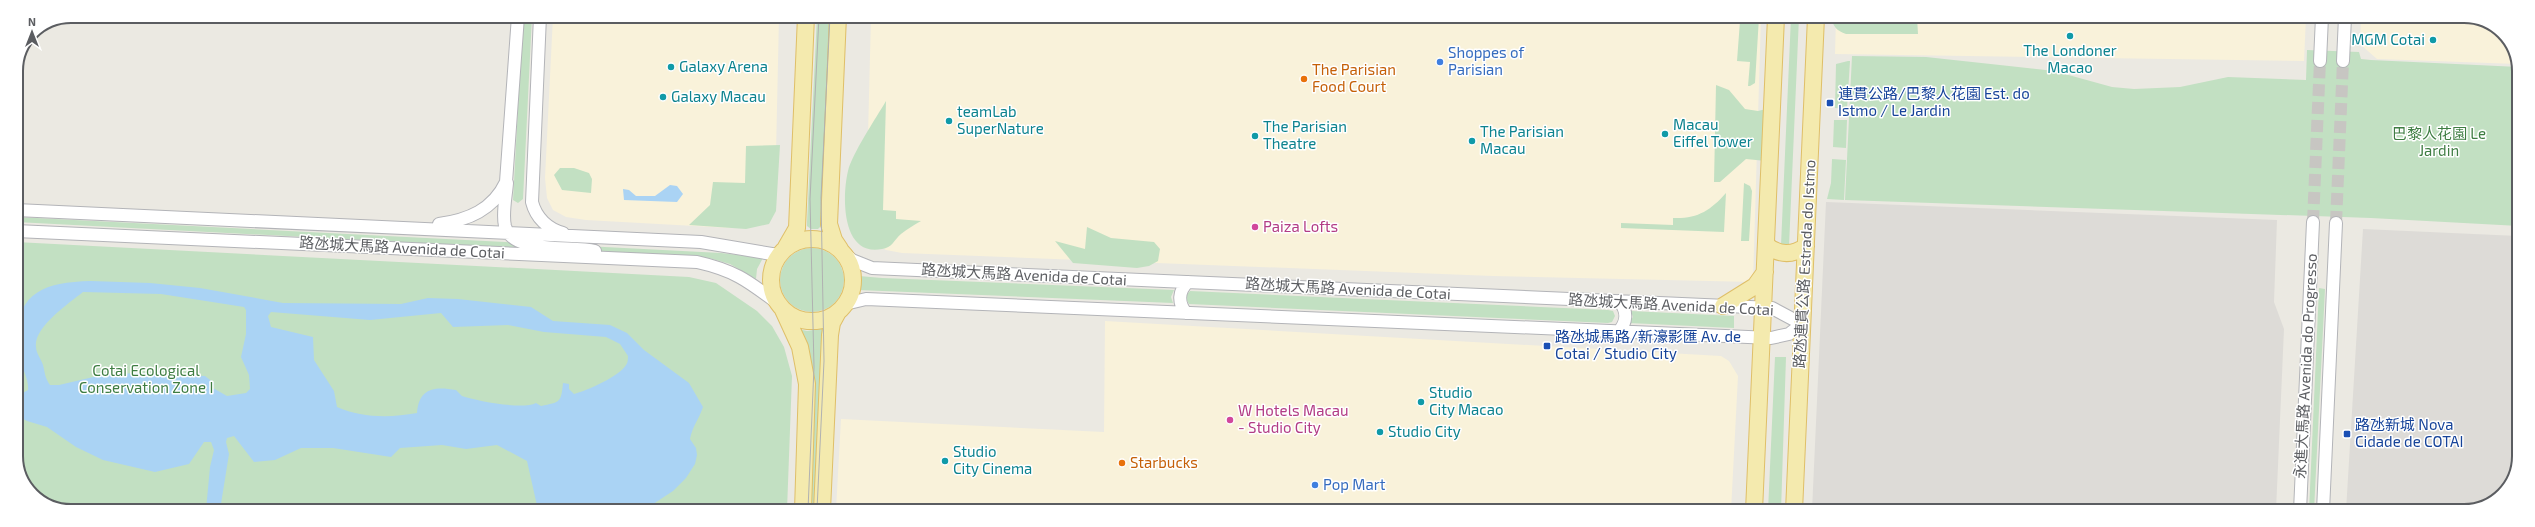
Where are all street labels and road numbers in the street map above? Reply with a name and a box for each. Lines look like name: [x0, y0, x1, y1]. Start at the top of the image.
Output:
street label: 路氹連貫公路 Estrada do Istmo: [1790, 159, 1818, 369]
street label: 路氹城大馬路 Avenida de Cotai: [299, 233, 505, 261]
street label: 永進大馬路 Avenida do Progresso: [2290, 253, 2320, 479]
street label: 路氹城大馬路 Avenida de Cotai: [921, 260, 1127, 288]
street label: 路氹城大馬路 Avenida de Cotai: [1245, 274, 1451, 302]
street label: 路氹城大馬路 Avenida de Cotai: [1568, 290, 1774, 318]

